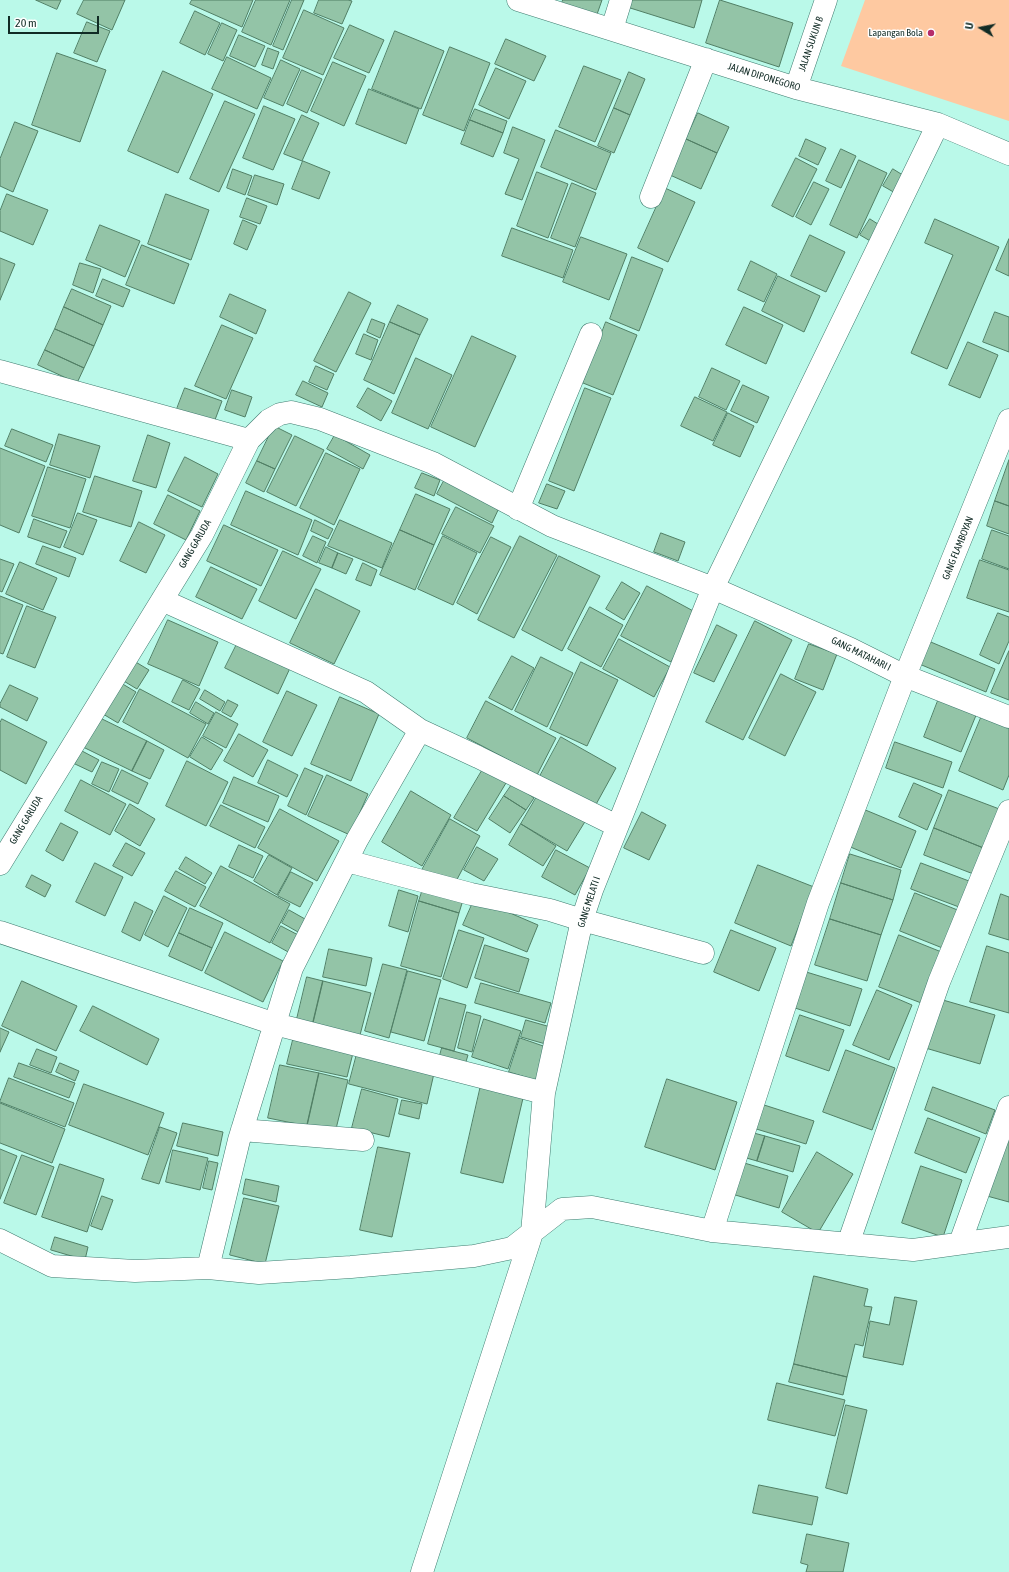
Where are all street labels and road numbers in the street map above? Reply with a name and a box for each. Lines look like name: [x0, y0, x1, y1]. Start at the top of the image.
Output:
street label: JALAN SUKUN B: [796, 15, 826, 73]
street label: JALAN DIPONEGORO: [726, 60, 802, 94]
street label: GANG FLAMBOYAN: [940, 515, 976, 581]
street label: GANG GARUDA: [176, 517, 214, 571]
street label: GANG MATAHARI I: [829, 634, 893, 674]
street label: GANG GARUDA: [7, 794, 45, 846]
street label: GANG MELATI I: [575, 875, 603, 929]

